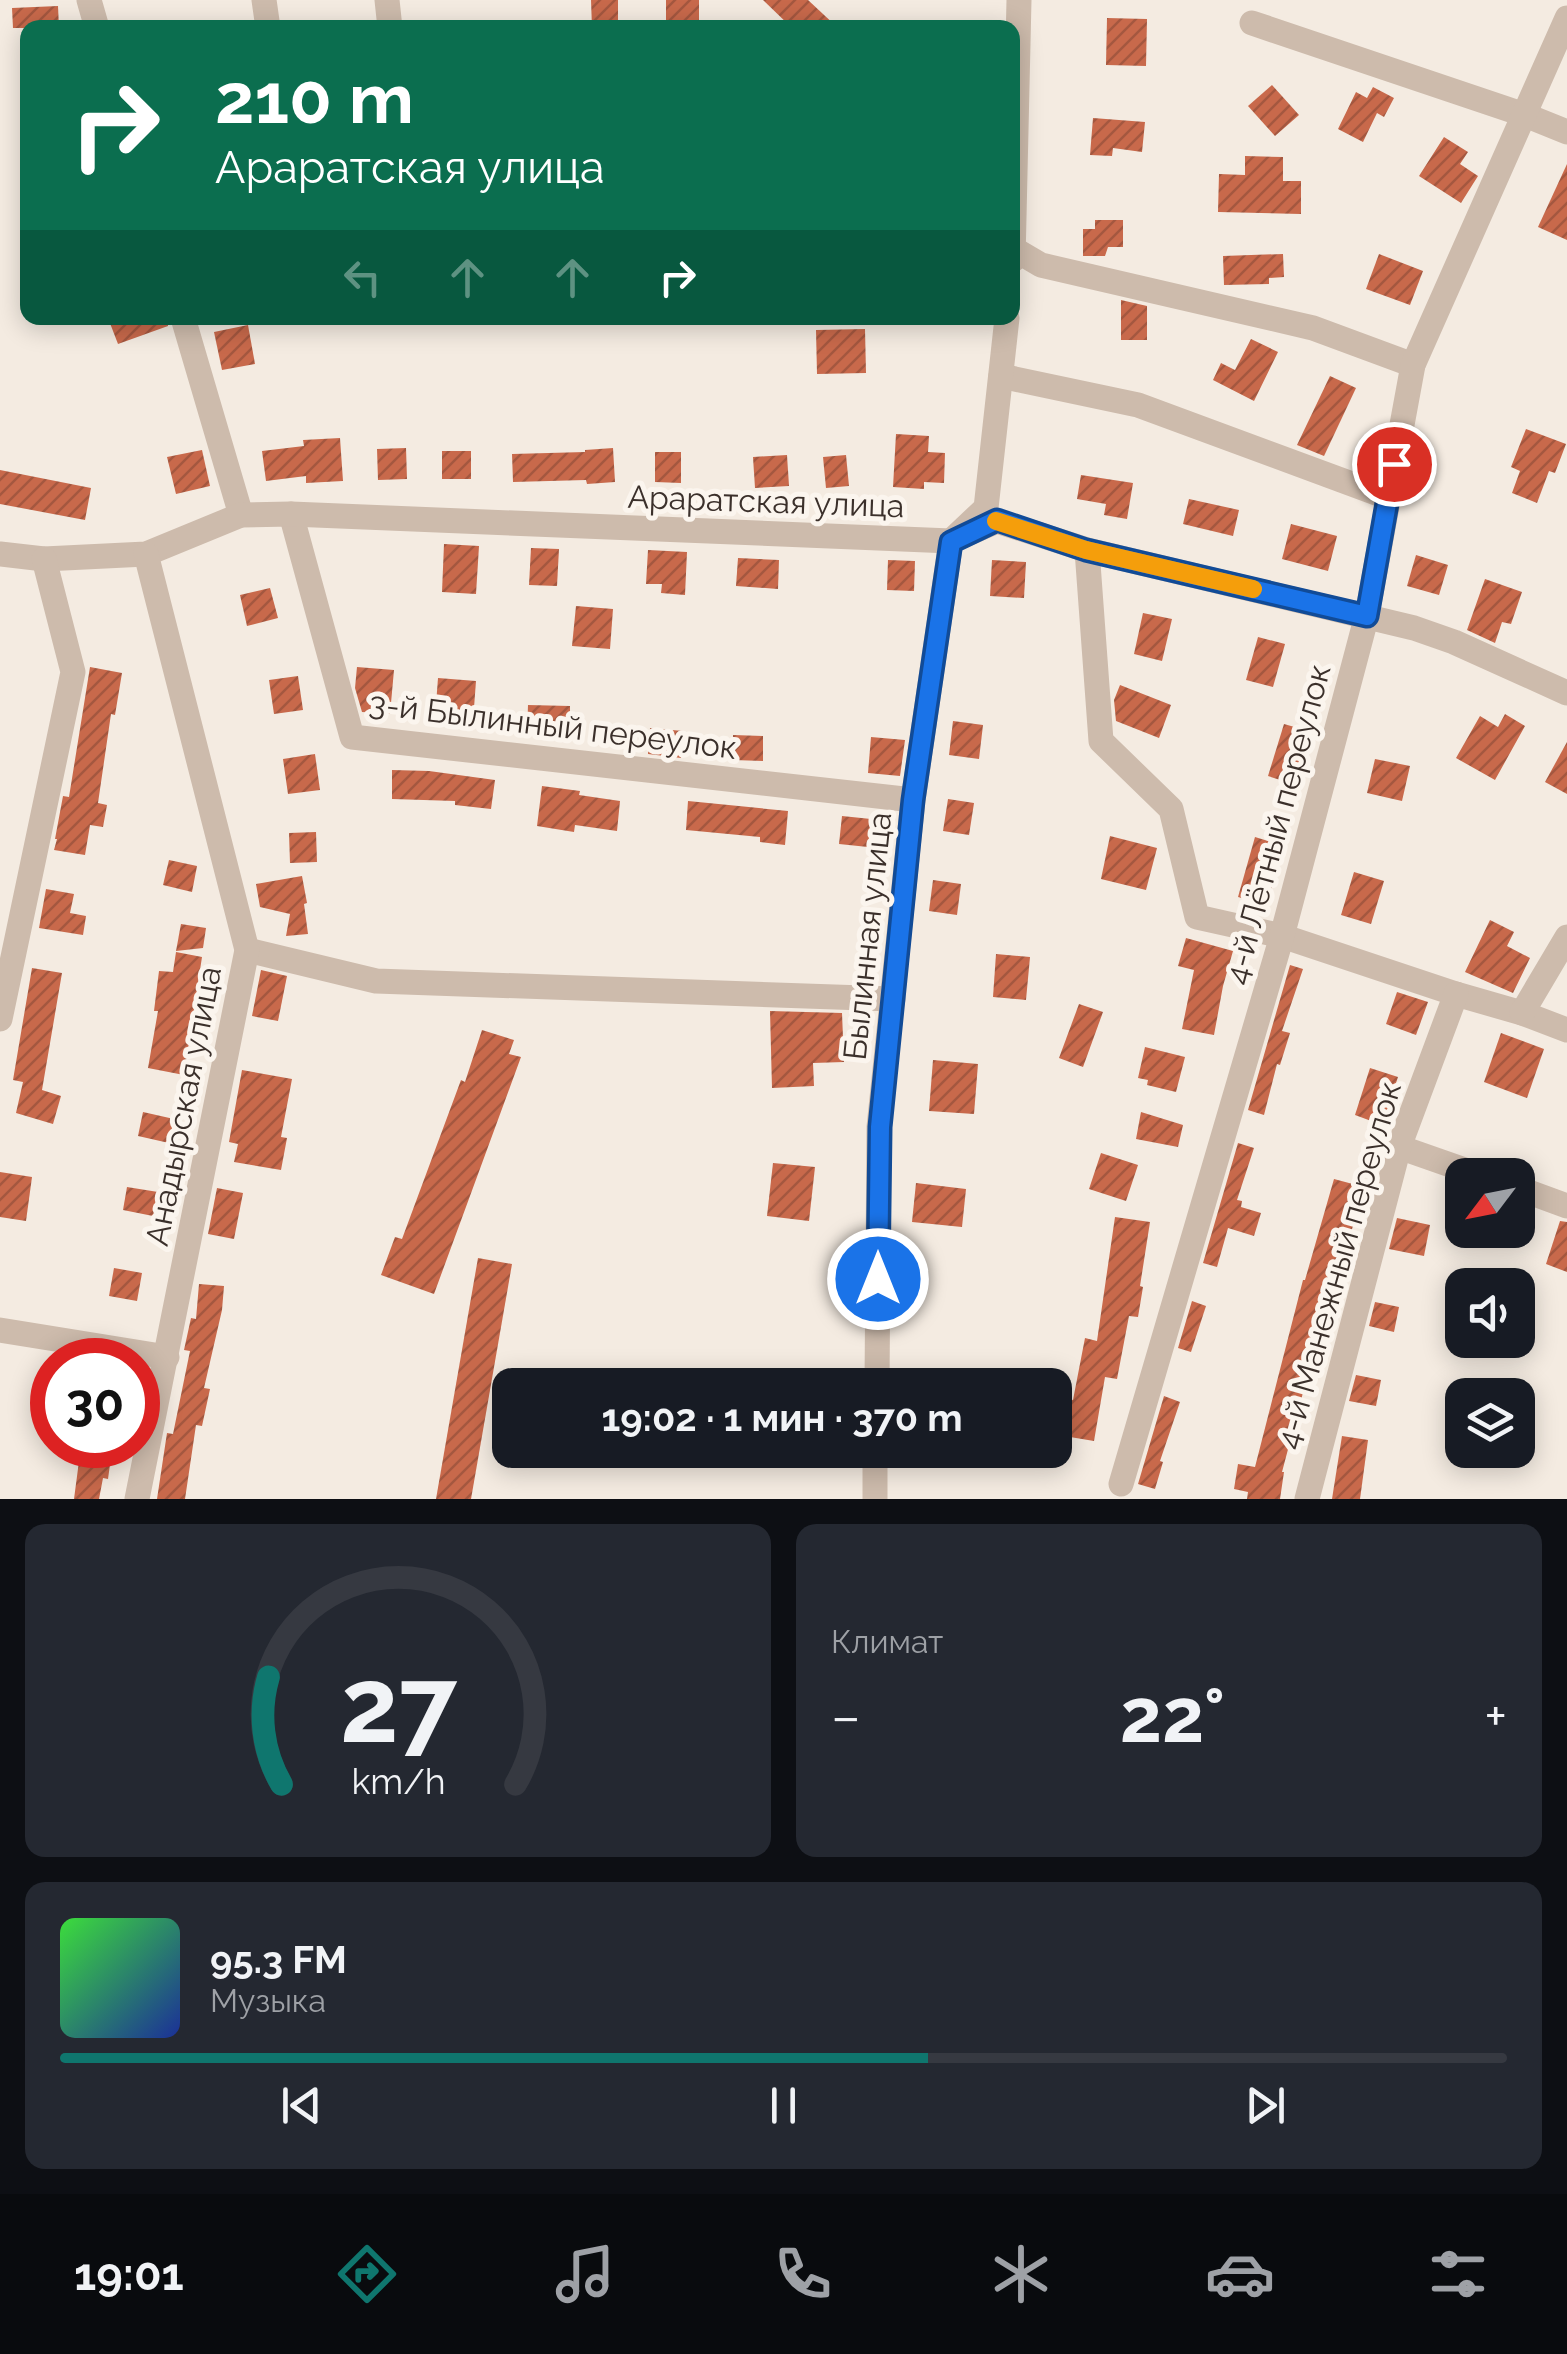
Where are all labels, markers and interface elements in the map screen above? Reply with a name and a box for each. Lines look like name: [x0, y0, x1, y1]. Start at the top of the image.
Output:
text: 210 m: [215, 57, 414, 139]
icon: right: [50, 60, 180, 190]
text: Араратская улица: [215, 141, 604, 194]
icon: left: [335, 250, 390, 305]
icon: ahead: [440, 250, 495, 305]
icon: ahead: [545, 250, 600, 305]
icon: right: [650, 250, 705, 305]
pin: [1352, 422, 1437, 507]
icon: arrive: [1367, 437, 1422, 492]
street label: Араратская улица: [627, 478, 905, 524]
street label: 4-й Лётный переулок: [1217, 660, 1337, 988]
street label: 3-й Былинный переулок: [367, 684, 739, 766]
street label: Былинная улица: [836, 810, 898, 1062]
street label: Анадырская улица: [138, 963, 228, 1249]
street label: 4-й Манежный переулок: [1268, 1077, 1408, 1453]
north arrow: [1445, 1158, 1535, 1248]
map controls: [1445, 1158, 1535, 1468]
position arrow: [826, 1227, 930, 1331]
button: sound: [1445, 1268, 1535, 1358]
speed limit sign: 30: [30, 1338, 160, 1468]
button: layers: [1445, 1378, 1535, 1468]
text: 19:02 · 1 мин · 370 m: [601, 1395, 963, 1440]
text: Климат: [831, 1623, 943, 1660]
text: 27: [339, 1644, 457, 1766]
text: 22°: [1120, 1671, 1225, 1760]
text: −: [831, 1684, 861, 1749]
text: +: [1484, 1684, 1507, 1749]
text: km/h: [351, 1760, 445, 1802]
text: 95.3 FM: [210, 1937, 347, 1982]
text: Музыка: [210, 1982, 326, 2019]
icon: previous: [274, 2078, 329, 2133]
icon: pause: [756, 2078, 811, 2133]
icon: next: [1238, 2078, 1293, 2133]
icon: directions: [332, 2239, 402, 2309]
icon: music: [550, 2239, 620, 2309]
icon: phone: [768, 2239, 838, 2309]
icon: climate: [986, 2239, 1056, 2309]
icon: car: [1205, 2239, 1275, 2309]
icon: filters: [1423, 2239, 1493, 2309]
text: 19:01: [74, 2248, 184, 2301]

